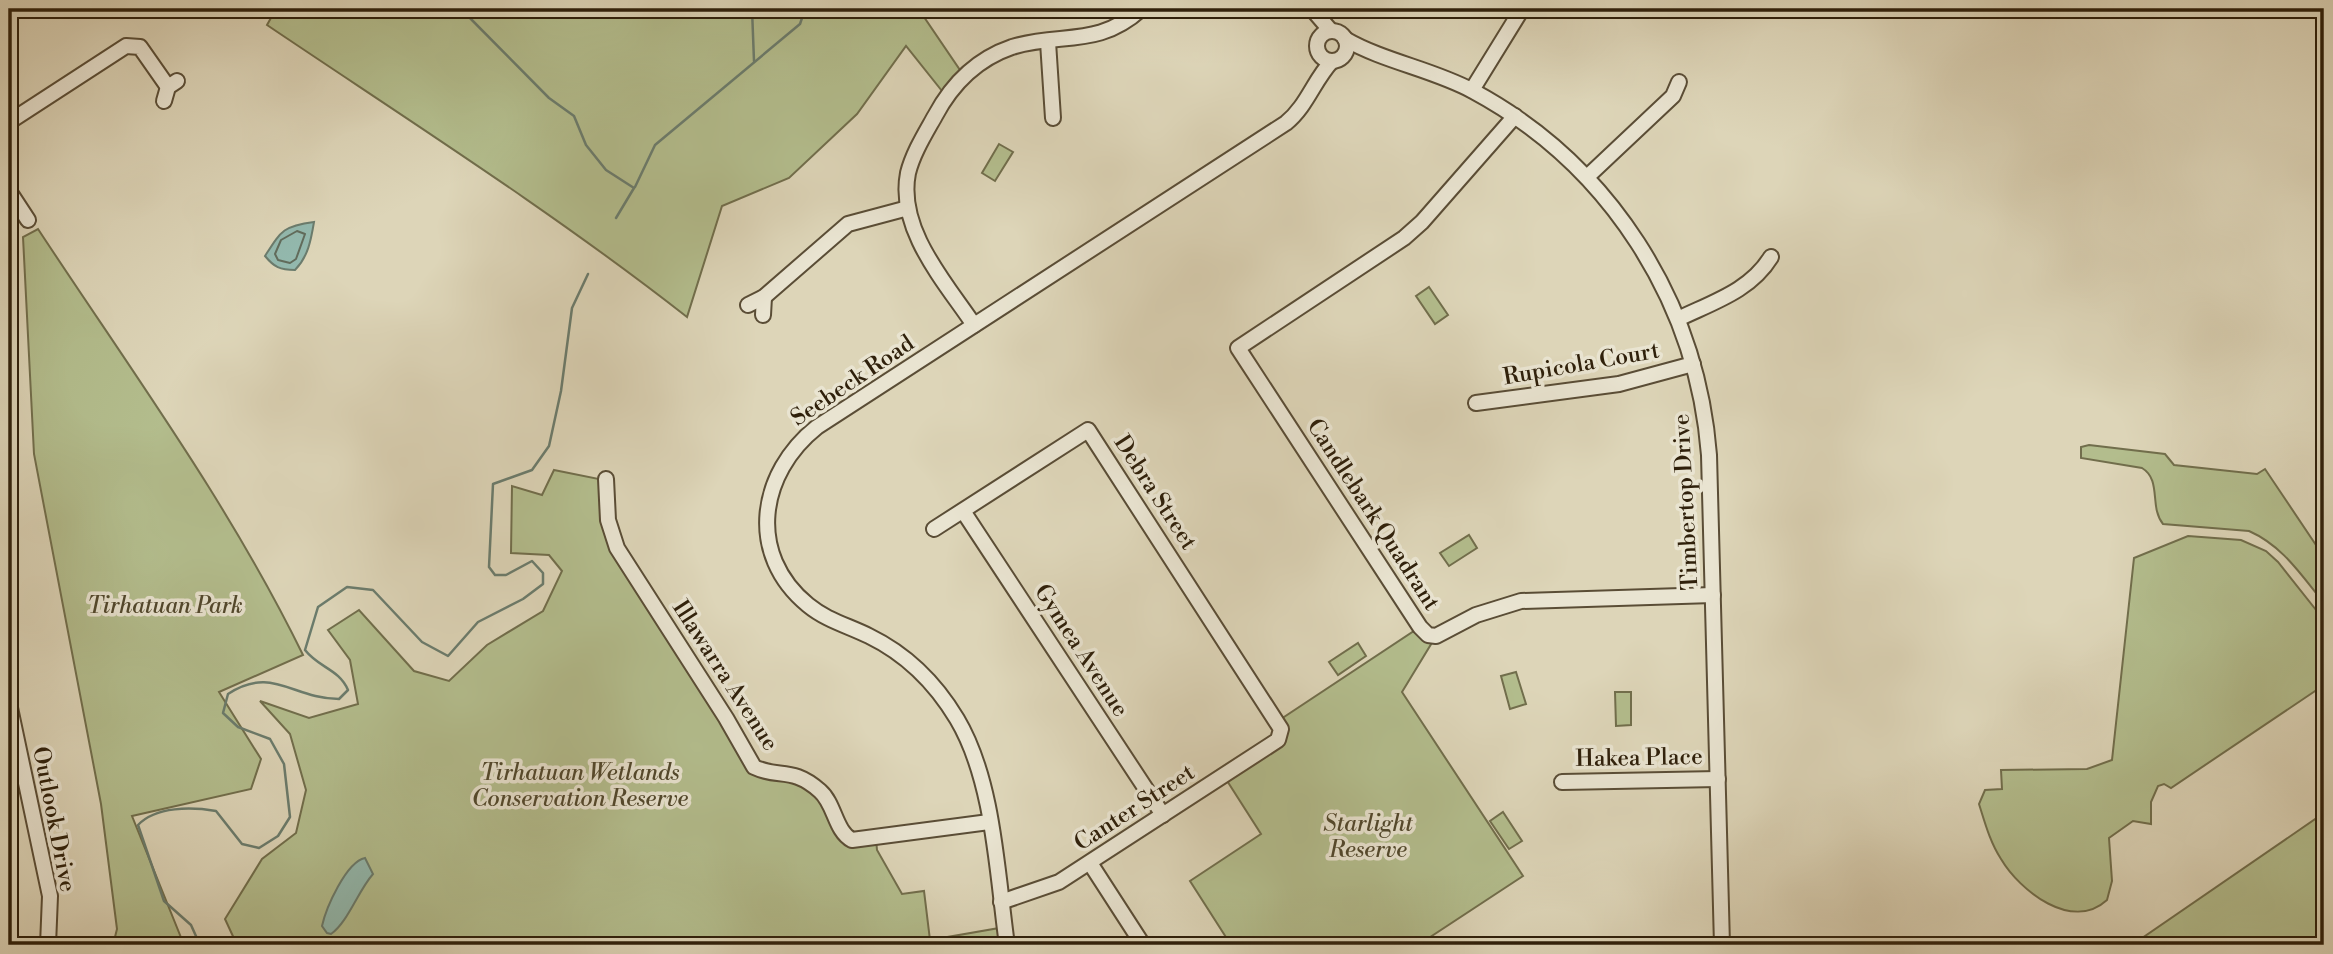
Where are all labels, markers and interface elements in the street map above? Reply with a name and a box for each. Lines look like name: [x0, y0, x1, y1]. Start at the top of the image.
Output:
street label: Seebeck Road: [786, 329, 920, 432]
street label: Rupicola Court: [1501, 336, 1661, 392]
street label: Candlebark Quadrant: [1301, 413, 1446, 616]
street label: Timbertop Drive: [1667, 413, 1705, 591]
street label: Debra Street: [1108, 430, 1203, 555]
street label: Gymea Avenue: [1028, 579, 1134, 722]
park label: Tirhatuan Park: [87, 592, 243, 620]
street label: Illawarra Avenue: [666, 595, 784, 756]
street label: Hakea Place: [1575, 743, 1703, 773]
street label: Outlook Drive: [26, 744, 82, 894]
park label: Tirhatuan Wetlands Conservation Reserve: [472, 759, 689, 813]
street label: Canter Street: [1069, 759, 1200, 857]
park label: Starlight Reserve: [1323, 810, 1413, 864]

